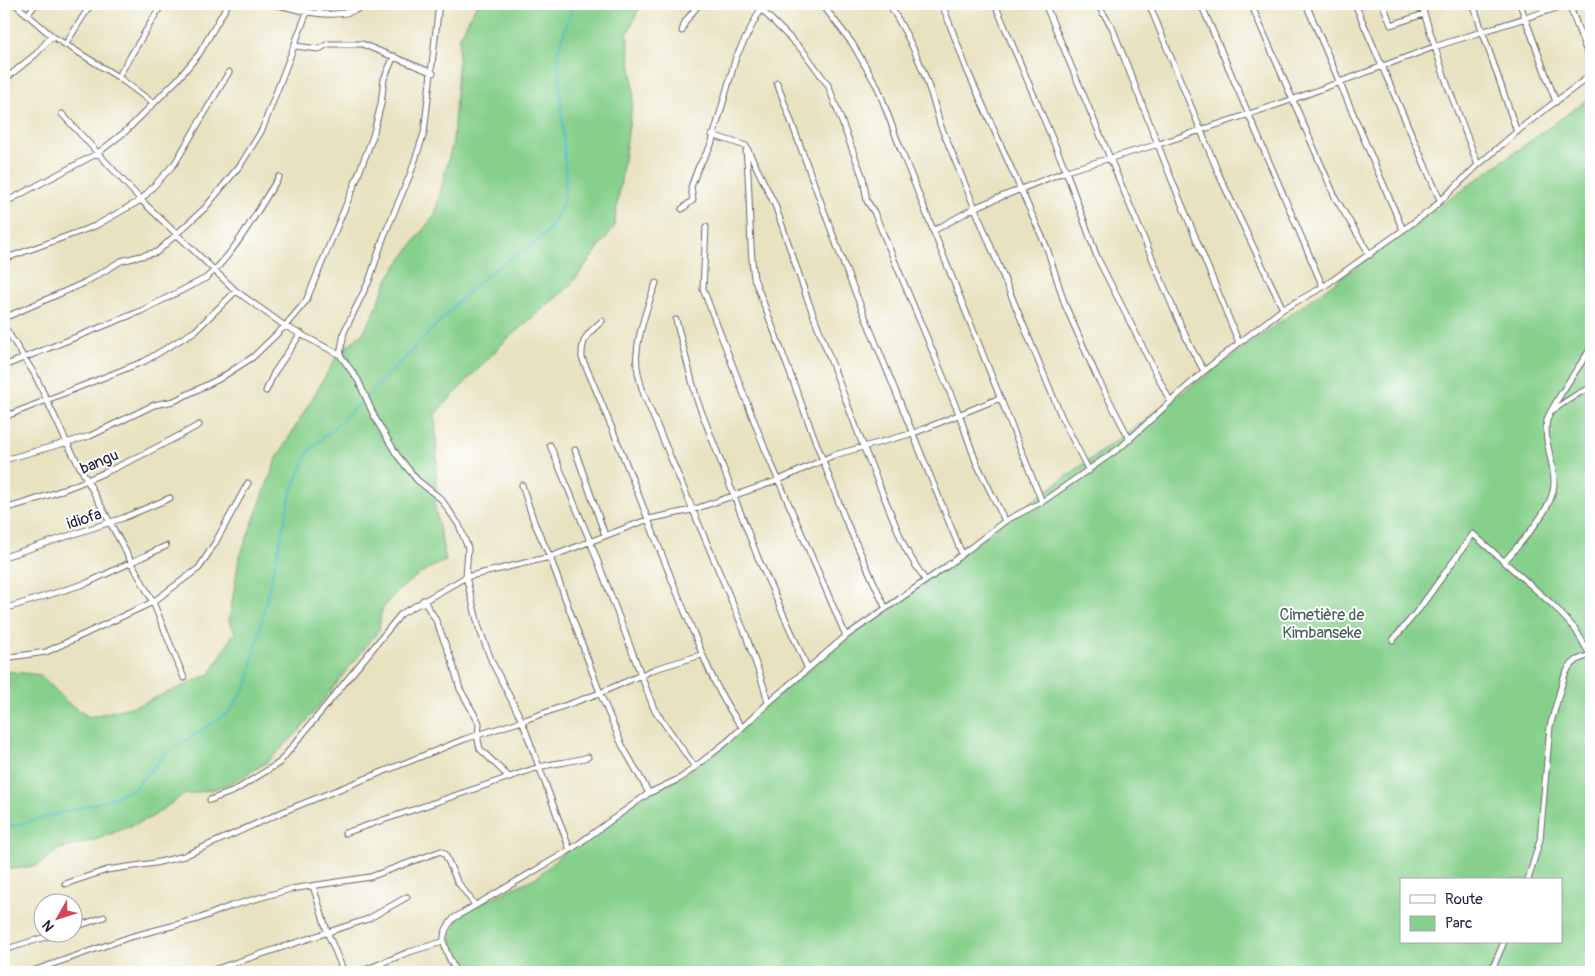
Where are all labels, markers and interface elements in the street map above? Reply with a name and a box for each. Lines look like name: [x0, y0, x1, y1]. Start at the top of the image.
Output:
street label: bangu: [77, 445, 122, 479]
street label: idiofa: [64, 504, 104, 534]
park label: Cimetière de Kimbanseke: [1280, 605, 1365, 643]
legend: [1400, 878, 1562, 944]
text: Route: [1445, 890, 1483, 909]
north arrow: [32, 894, 82, 944]
text: Parc: [1445, 914, 1473, 933]
text: N: [39, 917, 58, 935]

